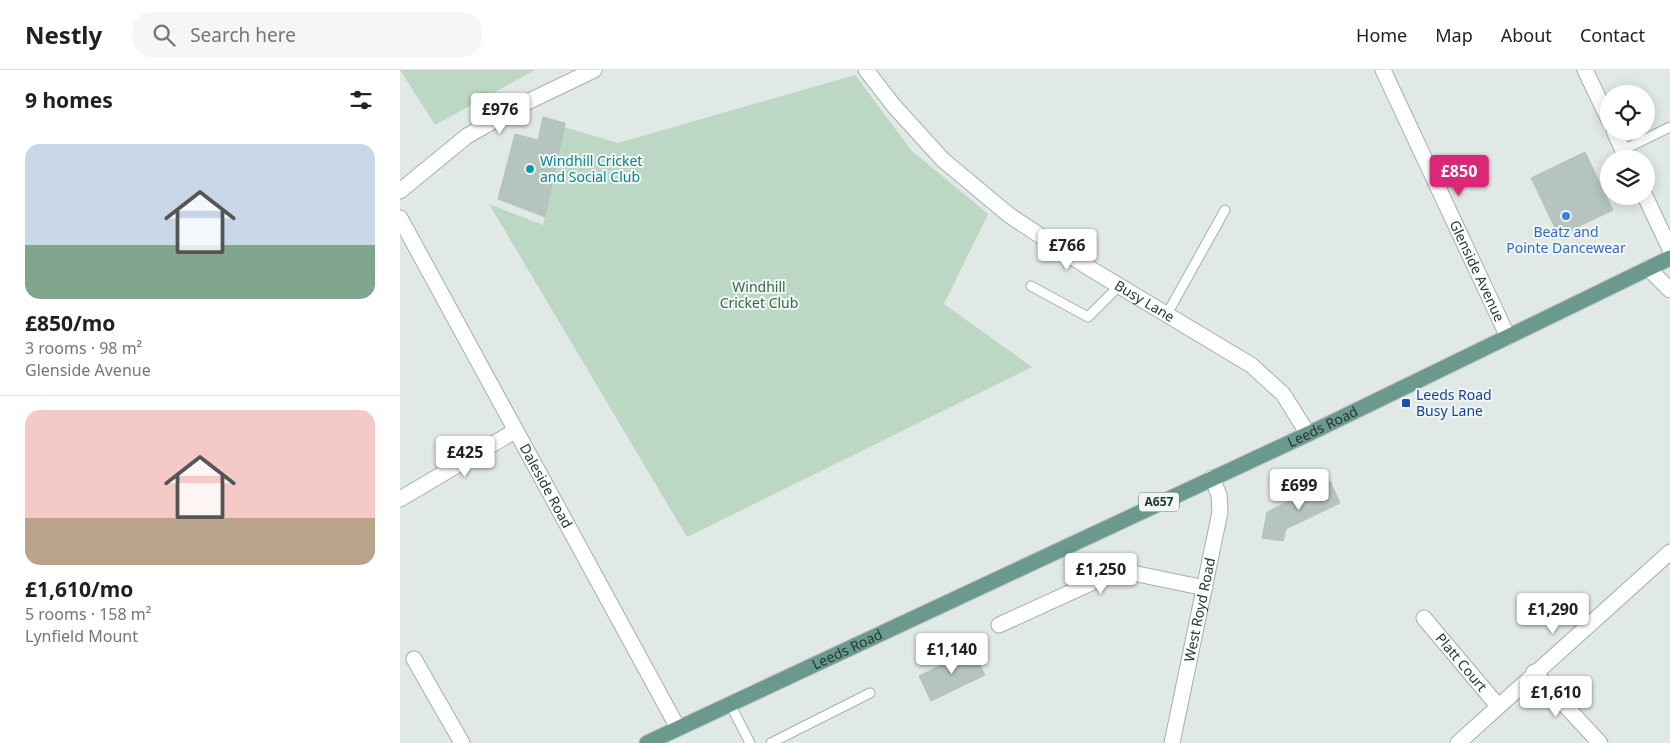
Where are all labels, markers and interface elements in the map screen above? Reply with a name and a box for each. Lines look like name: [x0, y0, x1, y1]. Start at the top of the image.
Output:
search box: [132, 12, 482, 57]
text: Nestly: [25, 18, 102, 51]
icon: search: [150, 21, 178, 49]
text: Search here: [190, 22, 296, 48]
text: Home: [1356, 23, 1407, 47]
text: Map: [1435, 23, 1473, 47]
text: About: [1501, 23, 1552, 47]
text: Contact: [1580, 23, 1645, 47]
map controls: [1600, 85, 1655, 205]
button: locate: [1600, 85, 1655, 140]
text: 9 homes: [25, 86, 113, 114]
icon: filters: [347, 86, 375, 114]
pin: £976: [470, 92, 530, 135]
text: £976: [482, 98, 518, 120]
button: layers: [1600, 150, 1655, 205]
place label: Windhill Cricket and Social Club: [540, 151, 642, 186]
pin: £850: [1429, 154, 1489, 197]
text: £850: [1441, 160, 1477, 182]
marker: Windhill Cricket and Social Club: [524, 163, 536, 175]
icon: home: [155, 177, 245, 267]
marker: Beatz and Pointe Dancewear: [1560, 210, 1572, 222]
street label: Glenside Avenue: [1446, 217, 1510, 325]
place label: Beatz and Pointe Dancewear: [1506, 222, 1626, 257]
pin: £766: [1037, 228, 1097, 271]
text: £766: [1049, 234, 1085, 256]
street label: Busy Lane: [1111, 275, 1178, 326]
park label: Windhill Cricket Club: [720, 277, 798, 312]
text: £850/mo: [25, 309, 115, 337]
text: 3 rooms · 98 m²: [25, 337, 142, 359]
text: Glenside Avenue: [25, 359, 151, 381]
place label: Leeds Road Busy Lane: [1416, 385, 1492, 420]
marker: Leeds Road Busy Lane: [1400, 397, 1412, 409]
street label: Leeds Road: [1284, 401, 1361, 451]
pin: £425: [435, 436, 495, 478]
street label: Daleside Road: [516, 440, 577, 531]
text: £425: [447, 441, 483, 463]
icon: home: [155, 442, 245, 532]
pin: £699: [1269, 468, 1329, 511]
text: £699: [1281, 474, 1317, 496]
road number: A657: [1139, 492, 1179, 512]
pin: £1,250: [1060, 552, 1142, 595]
street label: West Royd Road: [1179, 556, 1219, 664]
text: £1,250: [1076, 558, 1126, 580]
text: £1,610/mo: [25, 575, 133, 603]
pin: £1,290: [1512, 592, 1594, 635]
text: £1,290: [1528, 598, 1578, 620]
text: 5 rooms · 158 m²: [25, 603, 151, 625]
street label: Leeds Road: [809, 624, 885, 674]
text: Lynfield Mount: [25, 625, 138, 647]
street label: Platt Court: [1432, 629, 1492, 695]
pin: £1,140: [911, 632, 993, 675]
text: £1,140: [927, 638, 977, 660]
pin: £1,610: [1515, 676, 1597, 718]
text: £1,610: [1531, 681, 1581, 703]

